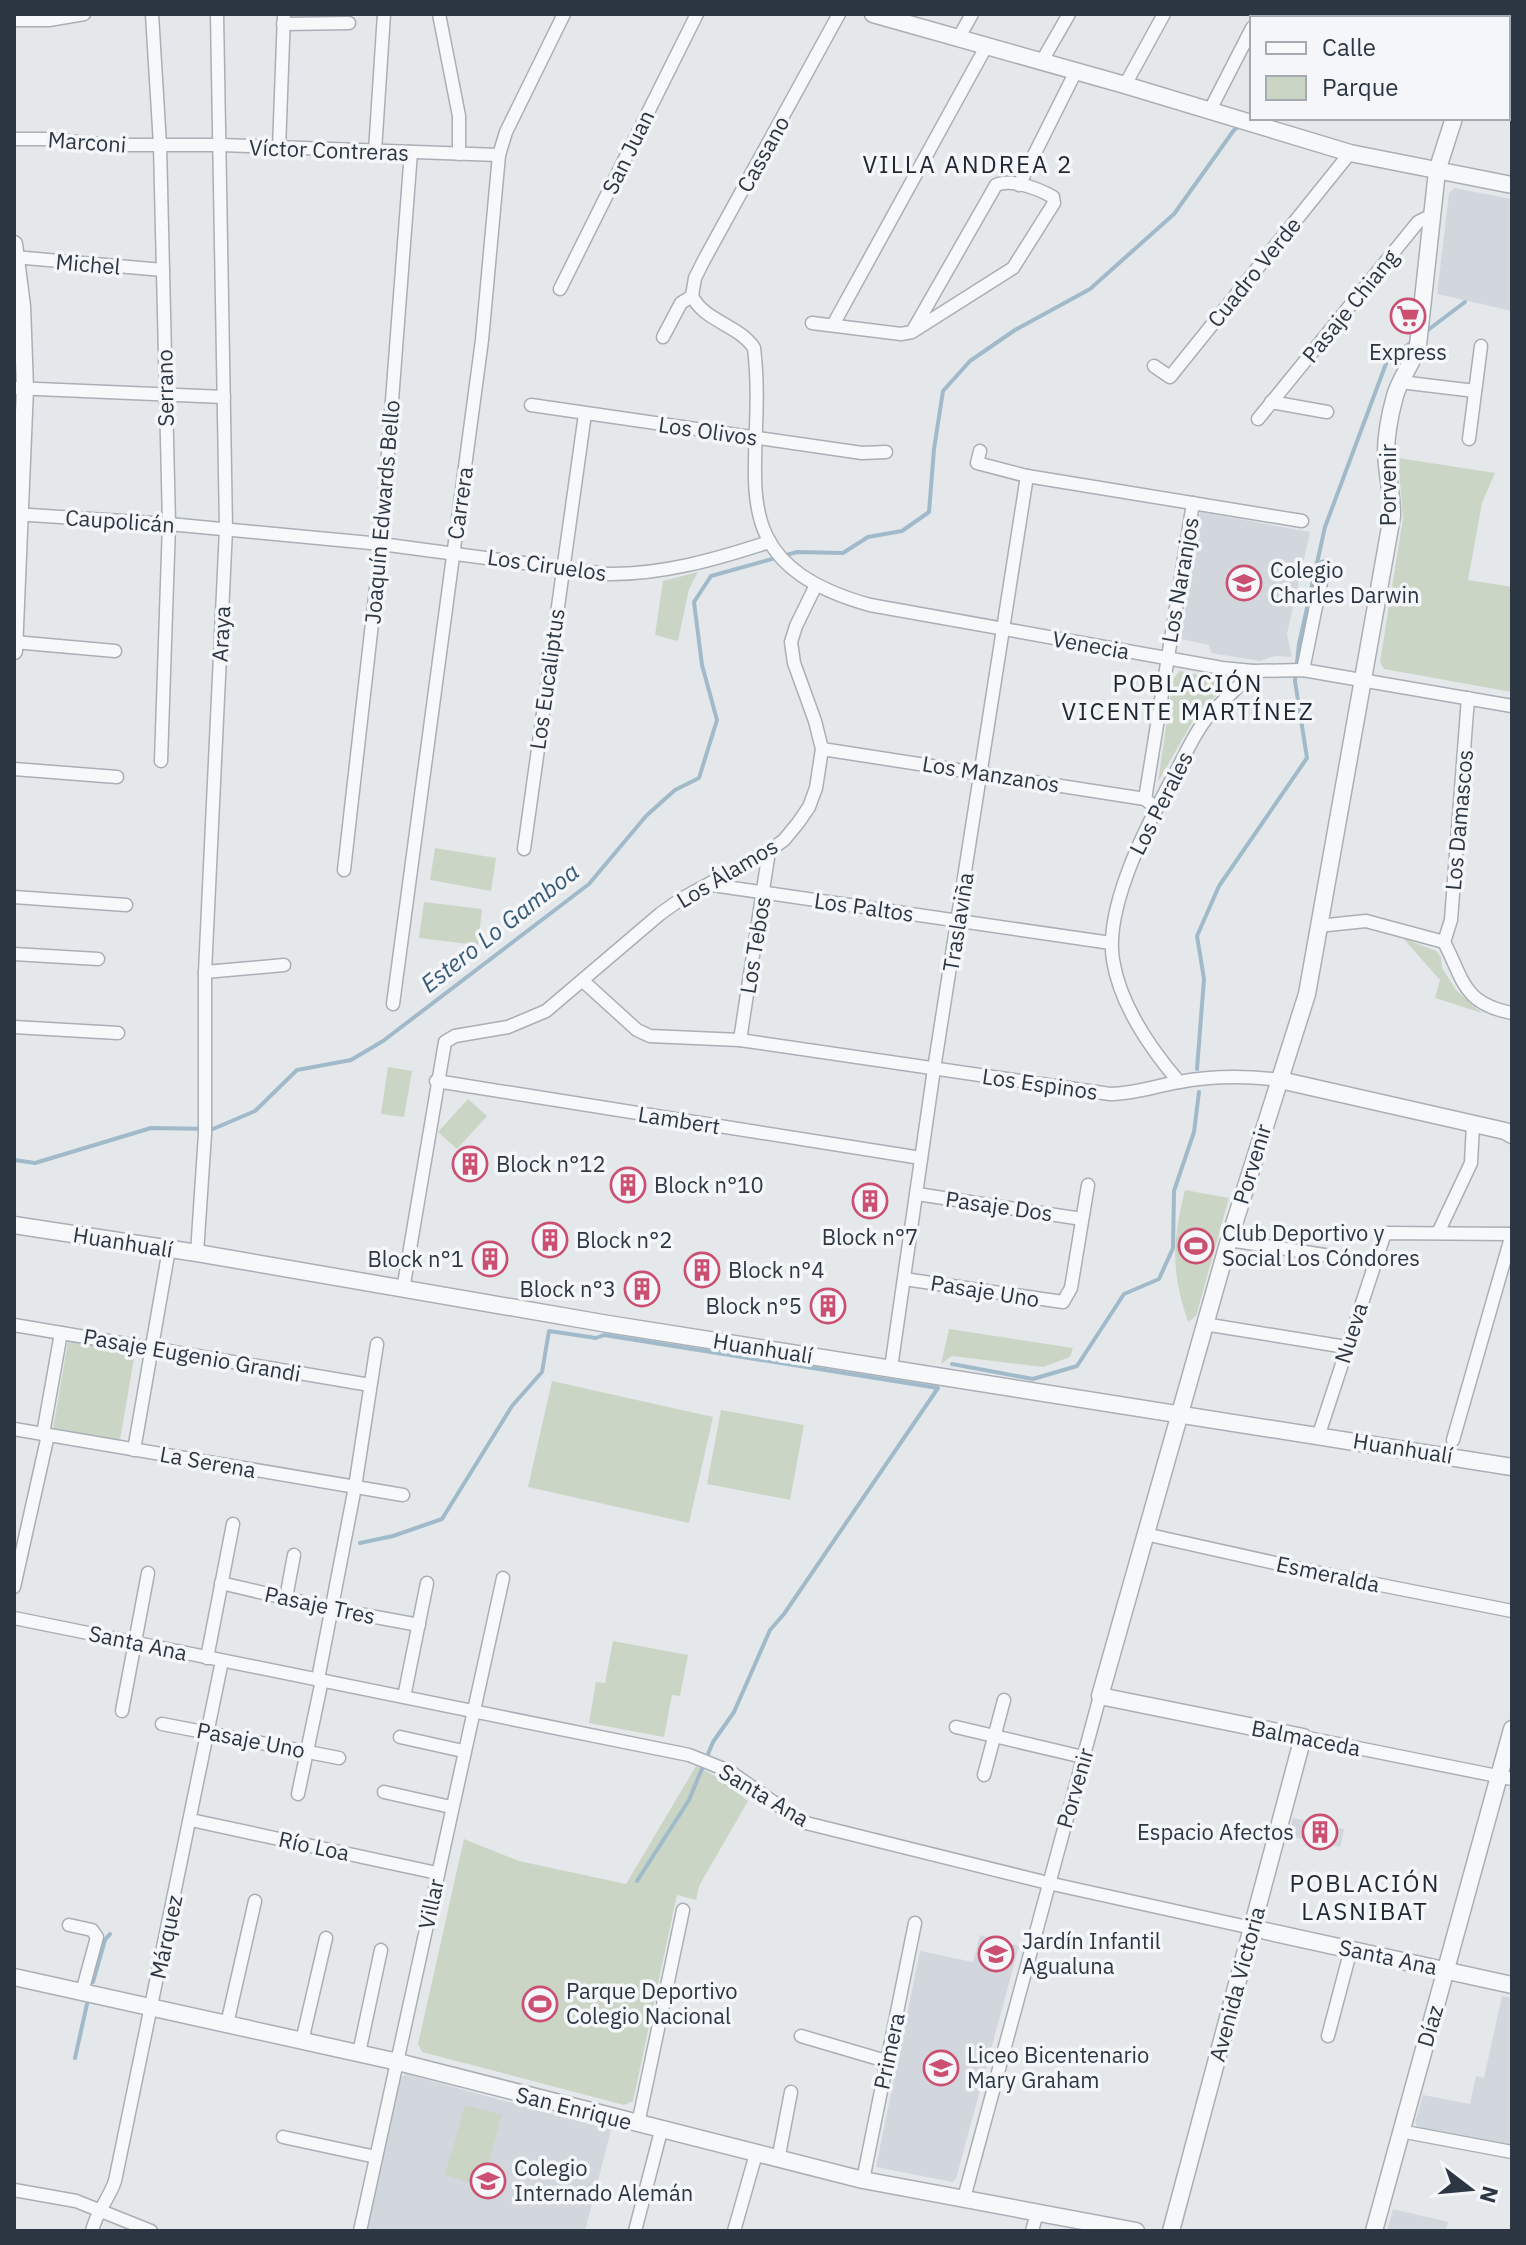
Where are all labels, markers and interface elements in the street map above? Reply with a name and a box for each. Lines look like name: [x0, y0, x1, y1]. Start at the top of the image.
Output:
legend: [1250, 16, 1510, 120]
text: Calle: [1322, 31, 1376, 63]
text: Parque: [1322, 71, 1399, 103]
street label: San Juan: [595, 105, 660, 199]
street label: Cassano: [730, 110, 795, 197]
street label: Marconi: [47, 124, 127, 159]
street label: Víctor Contreras: [249, 132, 409, 167]
district label: VILLA ANDREA 2: [862, 148, 1074, 180]
street label: Cuadro Verde: [1200, 211, 1307, 333]
street label: Pasaje Chiang: [1295, 243, 1404, 368]
street label: Michel: [54, 246, 122, 281]
supermarket icon: Express: [1389, 297, 1427, 335]
place label: Express: [1369, 337, 1447, 366]
street label: Serrano: [149, 349, 180, 427]
street label: Joaquín Edwards Bello: [357, 399, 406, 625]
street label: Los Olivos: [657, 409, 759, 452]
street label: Porvenir: [1373, 444, 1402, 526]
street label: Carrera: [440, 464, 479, 541]
street label: Caupolicán: [64, 502, 176, 539]
street label: Los Naranjos: [1154, 515, 1205, 645]
street label: Los Ciruelos: [486, 542, 608, 587]
place label: Colegio Charles Darwin: [1270, 555, 1420, 609]
school or university icon: Colegio Charles Darwin: [1225, 564, 1263, 602]
street label: Araya: [205, 605, 236, 663]
street label: Los Eucaliptus: [522, 606, 571, 751]
street label: Venecia: [1050, 623, 1132, 666]
district label: POBLACIÓN VICENTE MARTÍNEZ: [1061, 667, 1315, 727]
street label: Los Perales: [1122, 746, 1199, 859]
street label: Los Manzanos: [920, 748, 1062, 799]
street label: Los Damascos: [1438, 748, 1479, 892]
street label: Los Álamos: [671, 831, 783, 914]
water label: Estero Lo Gamboa: [413, 855, 585, 999]
street label: Traslaviña: [935, 870, 980, 974]
street label: Los Paltos: [812, 885, 916, 928]
street label: Los Tebos: [733, 894, 776, 996]
street label: Los Espinos: [980, 1061, 1100, 1106]
street label: Lambert: [636, 1099, 722, 1140]
street label: Porvenir: [1226, 1120, 1277, 1207]
building icon: Block n°12: [451, 1145, 489, 1183]
place label: Block n°12: [496, 1149, 606, 1178]
building icon: Block n°10: [609, 1166, 647, 1204]
place label: Block n°10: [654, 1170, 764, 1199]
building icon: Block n°7: [851, 1182, 889, 1220]
street label: Pasaje Dos: [944, 1184, 1055, 1227]
place label: Club Deportivo y Social Los Cóndores: [1222, 1218, 1420, 1272]
street label: Huanhualí: [71, 1219, 175, 1264]
building icon: Block n°2: [531, 1221, 569, 1259]
place label: Block n°7: [822, 1222, 918, 1251]
place label: Block n°2: [576, 1225, 673, 1254]
sports icon: Club Deportivo y Social Los Cóndores: [1177, 1227, 1215, 1265]
building icon: Block n°1: [471, 1240, 509, 1278]
place label: Block n°1: [367, 1244, 464, 1273]
building icon: Block n°4: [683, 1251, 721, 1289]
place label: Block n°4: [728, 1255, 825, 1284]
street label: Pasaje Uno: [929, 1268, 1042, 1313]
building icon: Block n°3: [623, 1270, 661, 1308]
place label: Block n°3: [519, 1274, 616, 1303]
building icon: Block n°5: [809, 1287, 847, 1325]
place label: Block n°5: [705, 1291, 802, 1320]
street label: Nueva: [1327, 1298, 1374, 1367]
street label: Pasaje Eugenio Grandi: [81, 1321, 303, 1388]
street label: Huanhualí: [711, 1325, 815, 1370]
street label: Huanhualí: [1351, 1425, 1455, 1470]
street label: La Serena: [158, 1439, 259, 1484]
street label: Esmeralda: [1274, 1548, 1383, 1599]
street label: Pasaje Tres: [262, 1579, 378, 1630]
street label: Santa Ana: [86, 1618, 190, 1667]
street label: Balmaceda: [1249, 1713, 1363, 1762]
street label: Pasaje Uno: [194, 1715, 308, 1764]
street label: Porvenir: [1049, 1744, 1100, 1831]
street label: Santa Ana: [714, 1756, 815, 1833]
building icon: Espacio Afectos: [1301, 1813, 1339, 1851]
place label: Espacio Afectos: [1137, 1817, 1294, 1846]
street label: Río Loa: [276, 1824, 353, 1867]
district label: POBLACIÓN LASNIBAT: [1289, 1867, 1441, 1927]
street label: Villar: [411, 1876, 450, 1932]
street label: Márquez: [142, 1892, 189, 1981]
street label: Avenida Victoria: [1202, 1903, 1271, 2065]
place label: Jardín Infantil Agualuna: [1022, 1926, 1161, 1980]
street label: Santa Ana: [1336, 1932, 1440, 1981]
school or university icon: Jardín Infantil Agualuna: [977, 1935, 1015, 1973]
place label: Parque Deportivo Colegio Nacional: [566, 1976, 738, 2030]
sports icon: Parque Deportivo Colegio Nacional: [521, 1985, 559, 2023]
street label: Díaz: [1410, 2002, 1449, 2050]
street label: Primera: [866, 2010, 911, 2092]
place label: Liceo Bicentenario Mary Graham: [967, 2040, 1149, 2094]
school or university icon: Liceo Bicentenario Mary Graham: [922, 2049, 960, 2087]
street label: San Enrique: [513, 2079, 635, 2136]
north arrow: [1430, 2149, 1510, 2229]
place label: Colegio Internado Alemán: [514, 2153, 693, 2207]
school or university icon: Colegio Internado Alemán: [469, 2162, 507, 2200]
text: N: [1474, 2183, 1506, 2206]

